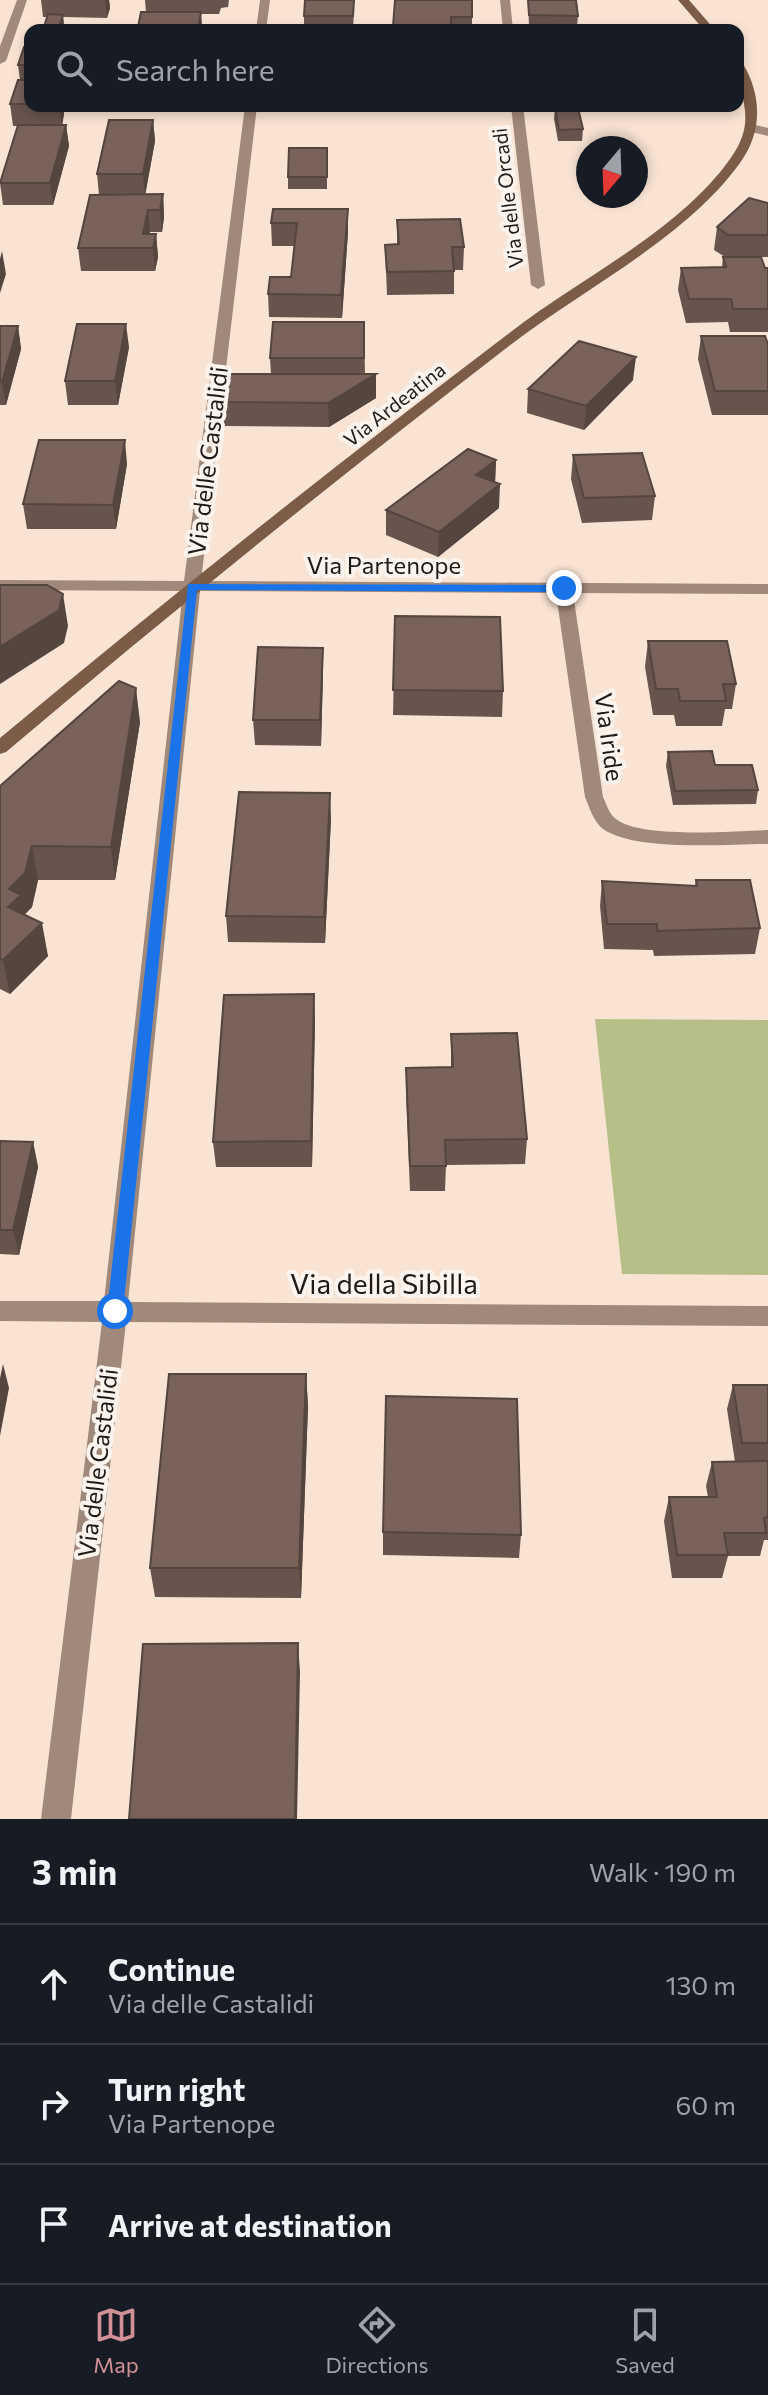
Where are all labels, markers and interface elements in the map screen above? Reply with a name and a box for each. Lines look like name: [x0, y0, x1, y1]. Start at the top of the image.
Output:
search box: [24, 24, 744, 112]
icon: search: [52, 46, 96, 90]
text: Search here: [116, 50, 275, 87]
street label: Via delle Orcadi: [487, 127, 527, 269]
north arrow: [576, 136, 648, 208]
street label: Via Ardeatina: [338, 357, 450, 451]
street label: Via delle Castalidi: [181, 365, 233, 557]
street label: Via Partenope: [307, 550, 461, 579]
route end: [546, 570, 582, 606]
street label: Via Iride: [589, 691, 631, 783]
street label: Via della Sibilla: [290, 1266, 478, 1300]
route start: [97, 1293, 133, 1329]
street label: Via delle Castalidi: [71, 1367, 123, 1559]
text: 3 min: [32, 1850, 117, 1892]
text: Walk · 190 m: [589, 1856, 736, 1887]
text: Continue: [108, 1950, 235, 1987]
icon: ahead: [32, 1962, 76, 2006]
text: 130 m: [665, 1969, 736, 2000]
text: Via delle Castalidi: [108, 1987, 314, 2018]
text: Turn right: [108, 2070, 245, 2107]
icon: right: [32, 2082, 76, 2126]
text: 60 m: [676, 2089, 736, 2120]
text: Via Partenope: [108, 2107, 275, 2138]
icon: arrive: [32, 2202, 76, 2246]
text: Arrive at destination: [108, 2206, 392, 2243]
tab: Map: [93, 2303, 139, 2378]
tab: Directions: [325, 2303, 429, 2378]
tab: Saved: [615, 2303, 675, 2378]

